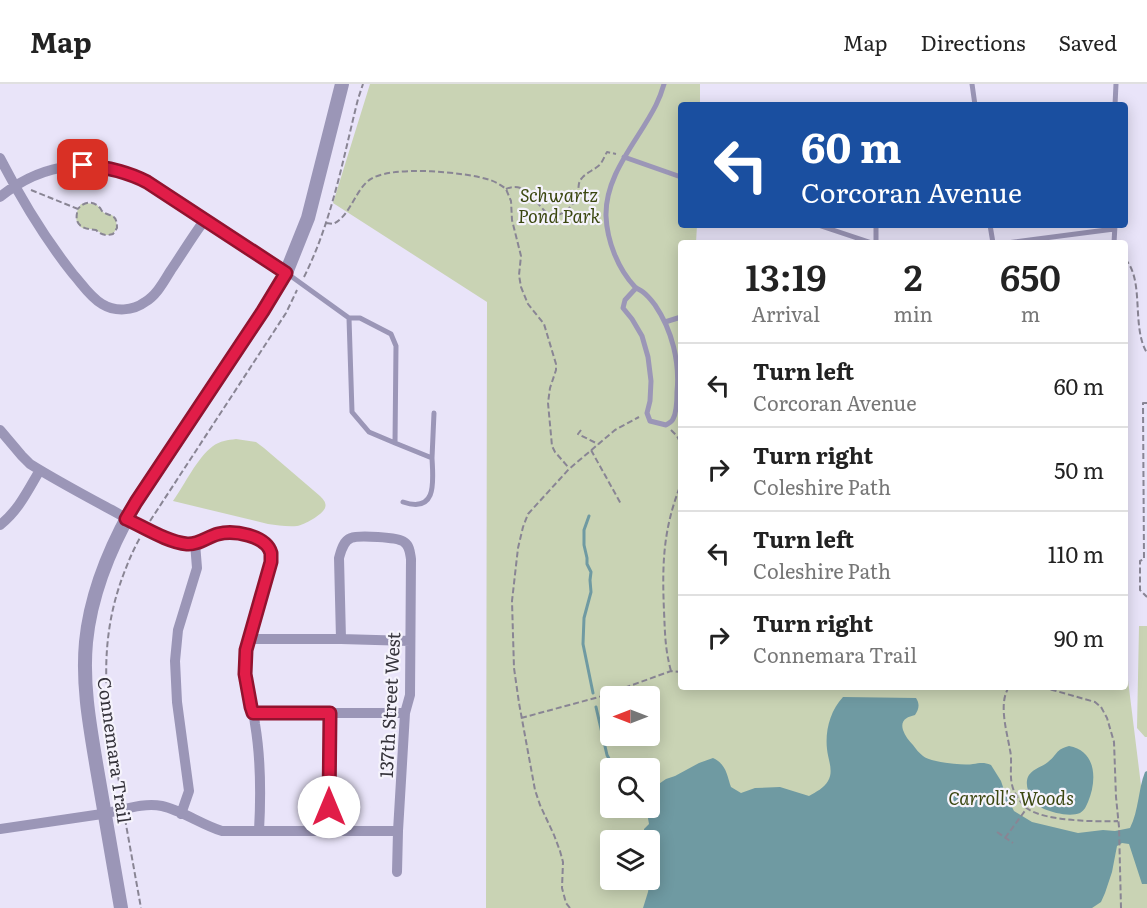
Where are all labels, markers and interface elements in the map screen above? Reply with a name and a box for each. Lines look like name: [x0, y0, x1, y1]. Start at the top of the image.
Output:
text: Map: [30, 20, 92, 62]
text: Map: [843, 26, 888, 57]
text: Directions: [921, 26, 1026, 57]
text: Saved: [1059, 26, 1117, 57]
text: 60 m: [801, 114, 902, 176]
icon: left: [702, 126, 780, 204]
pin: [57, 139, 108, 190]
icon: arrive: [66, 148, 99, 181]
text: Corcoran Avenue: [801, 171, 1022, 211]
park label: Schwartz Pond Park: [518, 181, 600, 229]
text: 13:19: [745, 249, 826, 302]
text: 2: [904, 249, 923, 302]
text: 650: [1000, 249, 1061, 302]
text: Arrival: [752, 298, 820, 328]
text: min: [894, 298, 933, 328]
text: m: [1021, 298, 1040, 328]
text: Turn left: [753, 354, 854, 387]
icon: left: [702, 369, 735, 402]
text: 60 m: [1054, 369, 1104, 402]
text: Corcoran Avenue: [753, 387, 917, 417]
text: Turn right: [753, 438, 873, 471]
icon: right: [702, 453, 735, 486]
text: 50 m: [1054, 453, 1104, 486]
text: Coleshire Path: [753, 471, 891, 501]
text: Turn left: [753, 522, 854, 555]
icon: left: [702, 537, 735, 570]
text: 110 m: [1048, 537, 1104, 570]
text: Coleshire Path: [753, 555, 891, 585]
text: Turn right: [753, 606, 873, 639]
icon: right: [702, 621, 735, 654]
text: 90 m: [1054, 621, 1104, 654]
street label: 137th Street West: [372, 631, 406, 779]
text: Connemara Trail: [753, 639, 917, 669]
street label: Connemara Trail: [91, 675, 139, 825]
north arrow: [600, 686, 660, 746]
map controls: [600, 686, 660, 890]
button: search: [600, 758, 660, 818]
position arrow: [297, 775, 361, 839]
park label: Carroll's Woods: [948, 784, 1074, 811]
button: layers: [600, 830, 660, 890]

